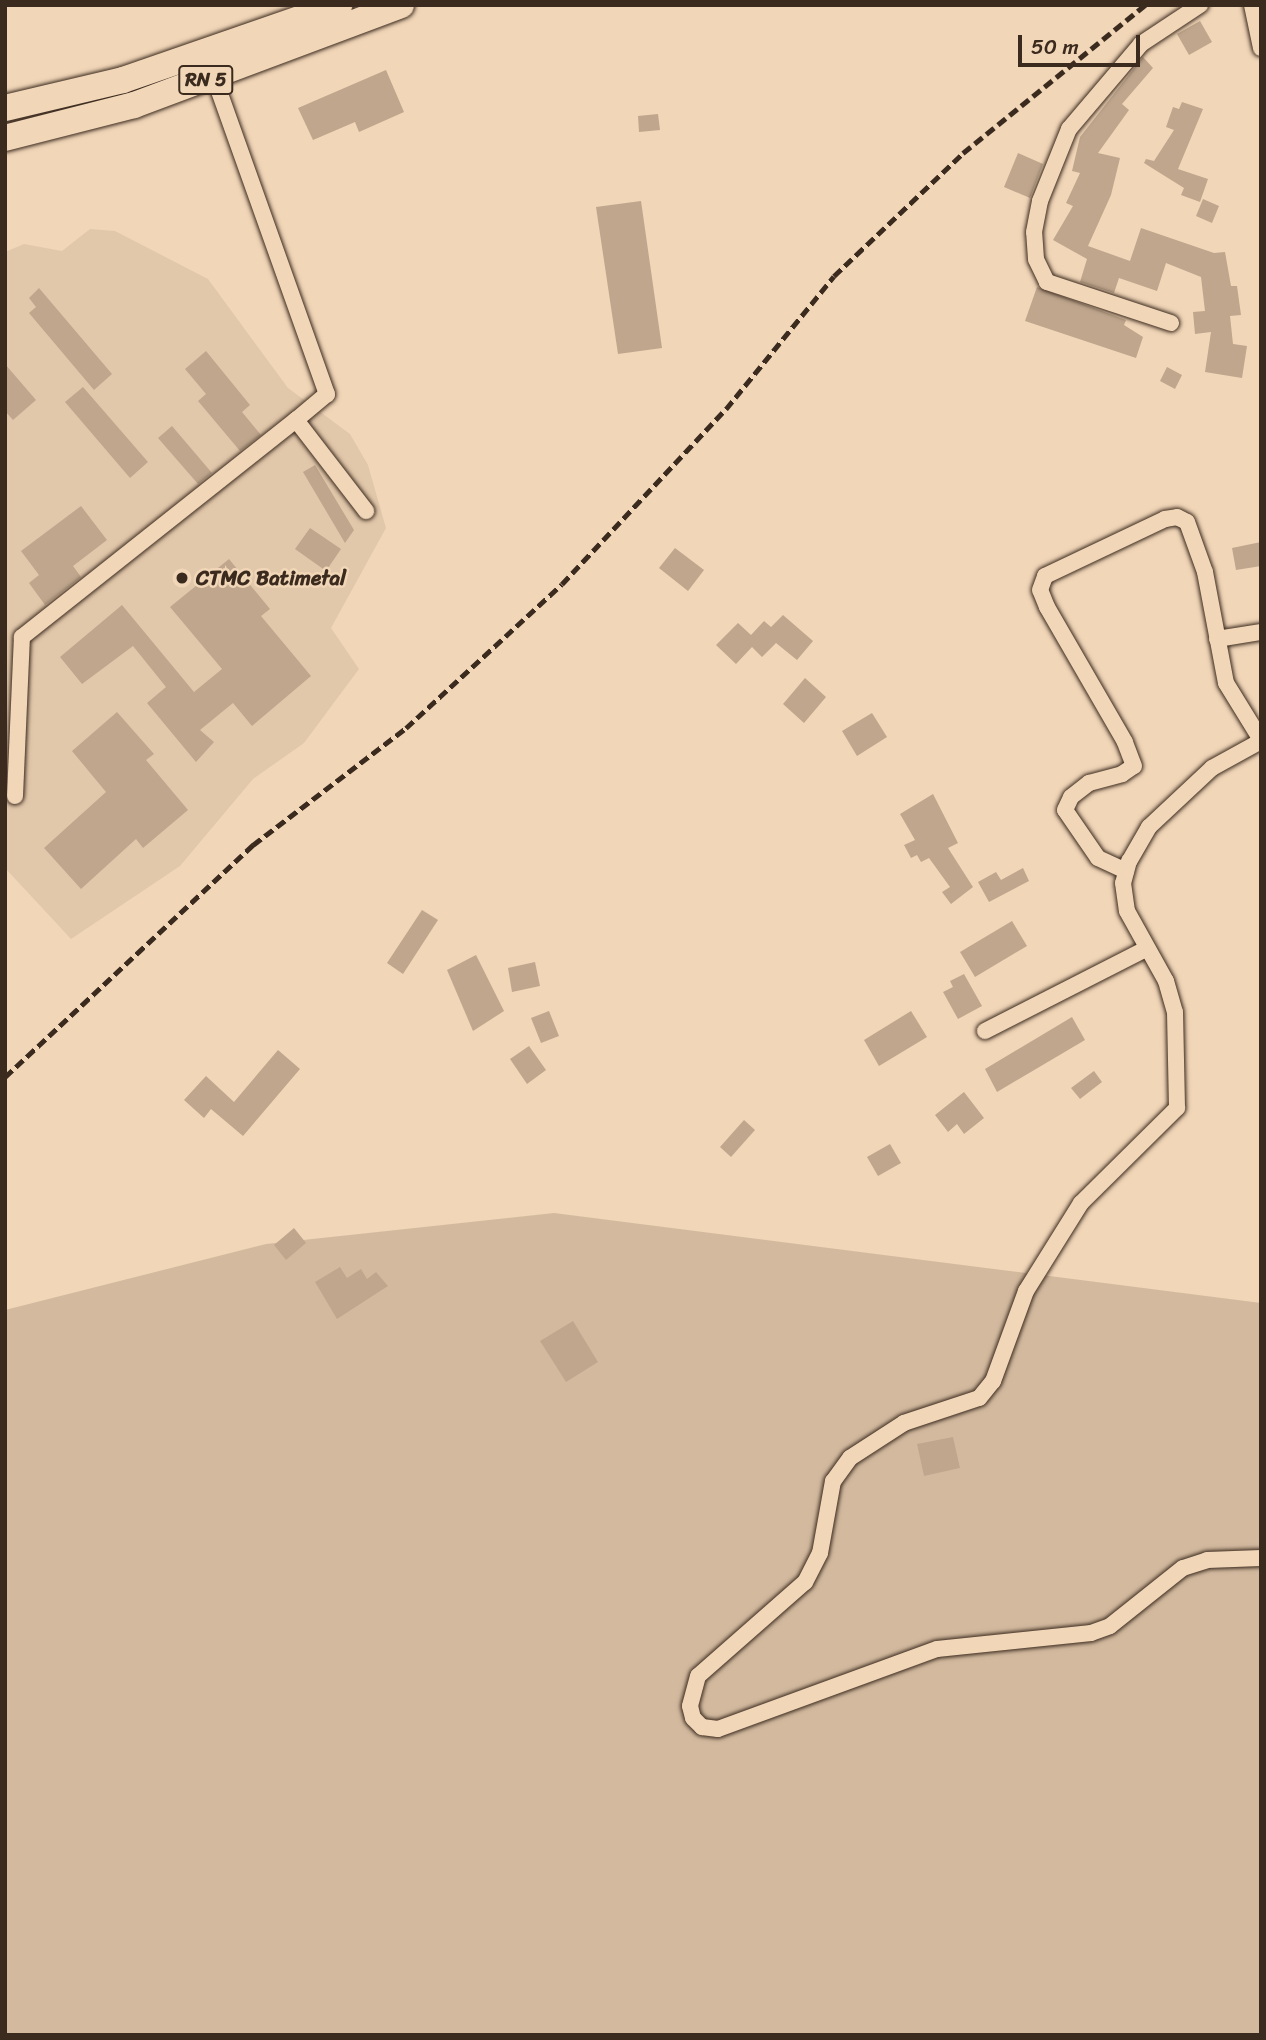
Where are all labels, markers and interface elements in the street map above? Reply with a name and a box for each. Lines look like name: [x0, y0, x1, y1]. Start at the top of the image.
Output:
scale bar: [1021, 21, 1144, 65]
text: 50 m: [1031, 28, 1079, 66]
road number: RN 5: [178, 64, 234, 96]
place label: CTMC Batimetal: [196, 565, 346, 591]
marker: CTMC Batimetal: [174, 570, 190, 586]

